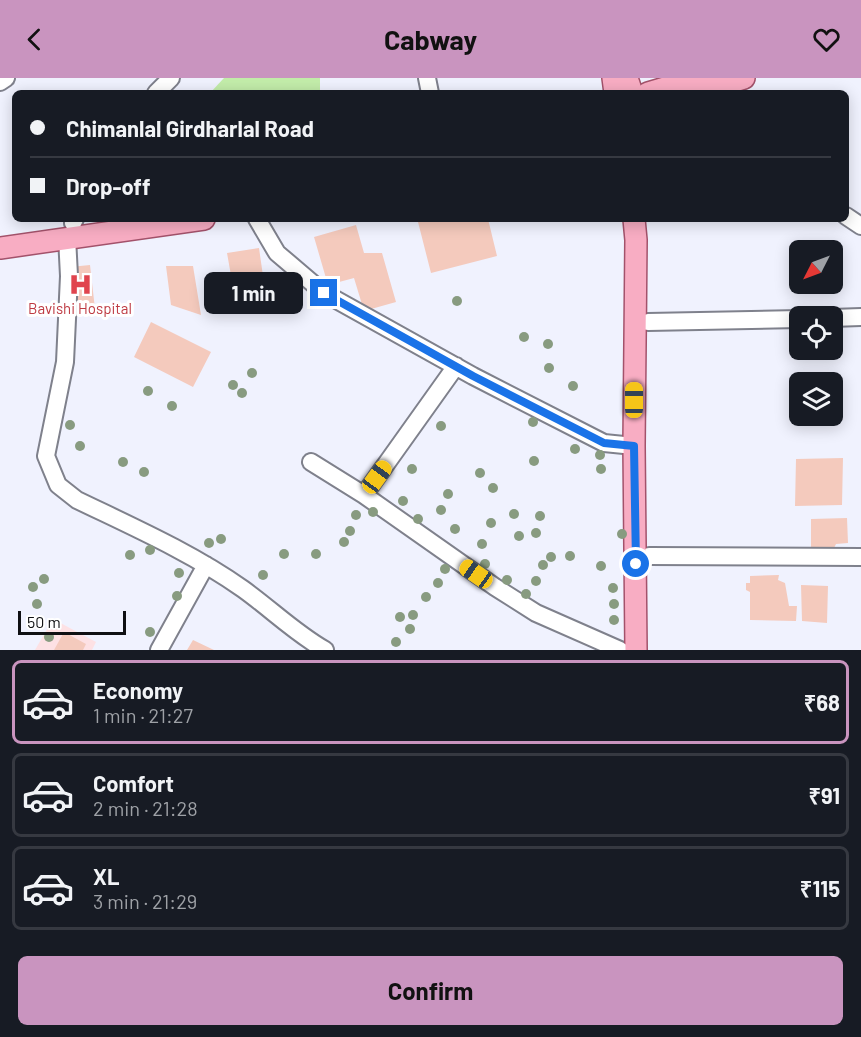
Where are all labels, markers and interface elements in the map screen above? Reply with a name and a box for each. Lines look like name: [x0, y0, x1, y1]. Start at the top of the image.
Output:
icon: back: [18, 23, 51, 56]
text: Cabway: [384, 23, 477, 55]
icon: heart: [810, 23, 843, 56]
text: Chimanlal Girdharlal Road: [66, 115, 314, 141]
text: Drop-off: [66, 173, 150, 199]
north arrow: [789, 240, 843, 294]
map controls: [789, 240, 843, 426]
hospital icon: Bavishi Hospital: [67, 271, 93, 297]
callout: 1 min: [204, 272, 303, 314]
route end: [310, 279, 337, 306]
text: 1 min: [232, 281, 275, 305]
place label: Bavishi Hospital: [28, 299, 132, 317]
button: locate: [789, 306, 843, 360]
button: layers: [789, 372, 843, 426]
car: [625, 382, 643, 418]
car: [359, 457, 395, 497]
route start: [622, 550, 649, 577]
car: [456, 556, 496, 592]
scale bar: [18, 608, 126, 636]
text: 50 m: [27, 612, 61, 631]
icon: car: [21, 675, 75, 729]
text: Economy: [93, 677, 183, 703]
text: ₹68: [804, 689, 840, 715]
text: 1 min · 21:27: [93, 703, 193, 727]
icon: car: [21, 768, 75, 822]
text: Comfort: [93, 770, 174, 796]
text: ₹91: [808, 782, 840, 808]
text: 2 min · 21:28: [93, 796, 198, 820]
icon: car: [21, 861, 75, 915]
text: XL: [93, 863, 119, 889]
text: ₹115: [800, 875, 840, 901]
text: 3 min · 21:29: [93, 889, 197, 913]
button: Confirm: [18, 956, 843, 1025]

